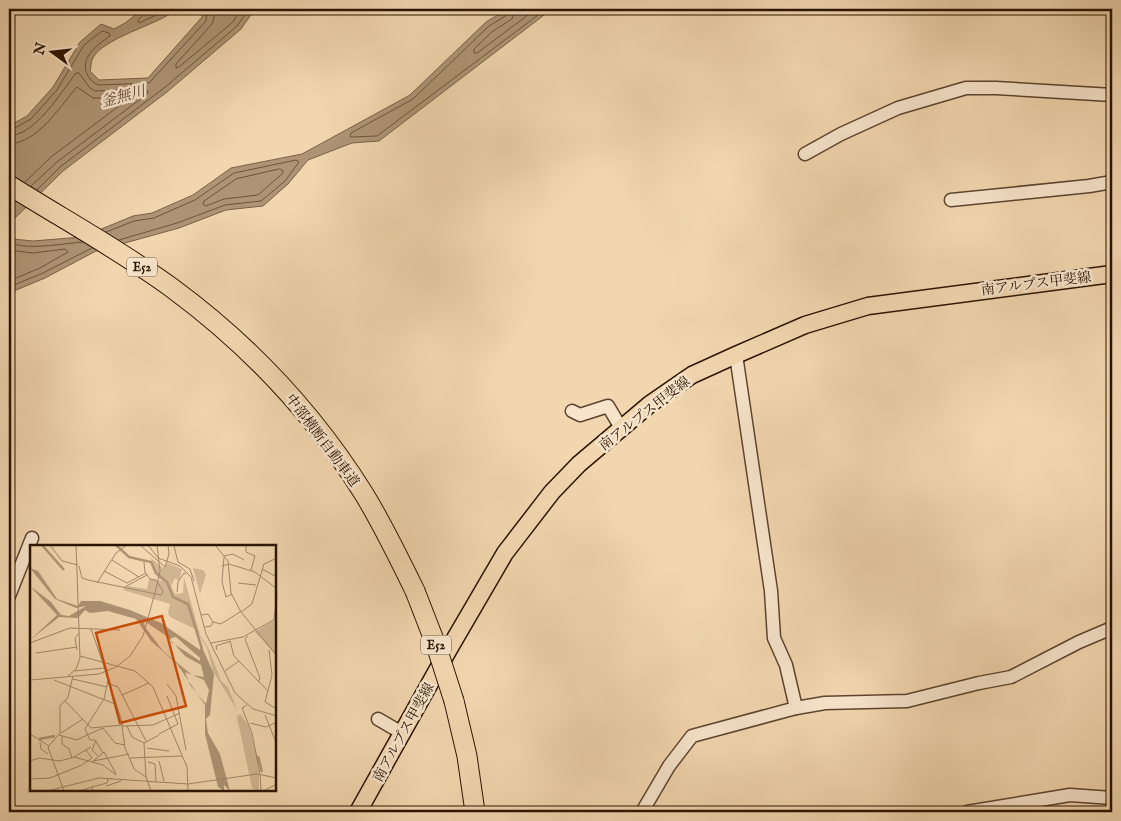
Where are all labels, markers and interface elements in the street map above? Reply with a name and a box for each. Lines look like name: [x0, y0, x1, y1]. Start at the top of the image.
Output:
north arrow: [28, 28, 78, 78]
text: N: [30, 41, 51, 58]
water label: 釜無川: [99, 81, 149, 111]
road number: E52: [127, 258, 157, 276]
street label: 南アルプス甲斐線: [980, 268, 1092, 300]
street label: 南アルプス甲斐線: [595, 373, 694, 455]
street label: 中部横断自動車道: [281, 390, 363, 491]
inset map: [30, 545, 276, 791]
road number: E52: [421, 636, 451, 654]
street label: 南アルプス甲斐線: [369, 680, 439, 785]

